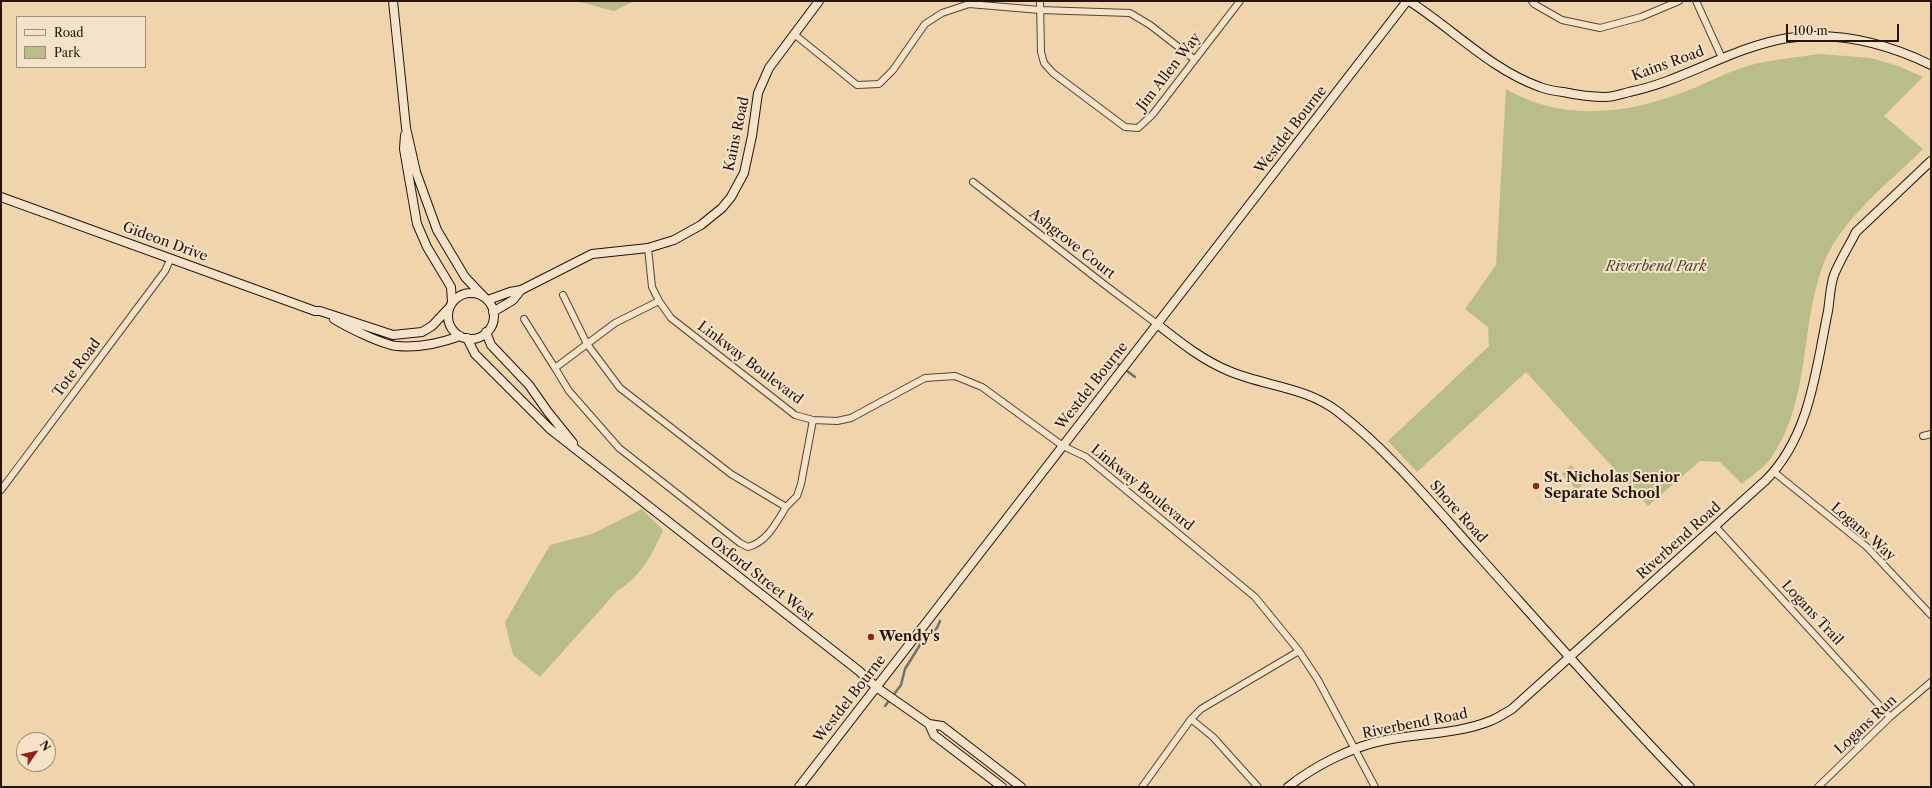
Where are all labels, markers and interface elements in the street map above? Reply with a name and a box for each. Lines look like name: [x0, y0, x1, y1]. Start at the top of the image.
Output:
legend: [16, 16, 146, 68]
scale bar: [1788, 16, 1901, 42]
text: 100 m: [1793, 23, 1828, 38]
text: Road: [54, 25, 84, 40]
street label: Jim Allen Way: [1133, 30, 1205, 114]
street label: Kains Road: [1630, 43, 1706, 85]
text: Park: [54, 45, 80, 60]
street label: Westdel Bourne: [1252, 83, 1330, 177]
street label: Kains Road: [721, 95, 753, 173]
street label: Ashgrove Court: [1026, 205, 1118, 283]
street label: Gideon Drive: [120, 219, 210, 265]
park label: Riverbend Park: [1606, 259, 1706, 275]
street label: Linkway Boulevard: [694, 318, 806, 408]
street label: Tote Road: [50, 335, 104, 401]
street label: Westdel Bourne: [1053, 339, 1131, 433]
street label: Linkway Boulevard: [1087, 441, 1197, 535]
place label: St. Nicholas Senior Separate School: [1544, 470, 1680, 502]
street label: Shore Road: [1426, 478, 1490, 546]
marker: St. Nicholas Senior Separate School: [1531, 481, 1541, 491]
street label: Riverbend Road: [1634, 499, 1724, 583]
street label: Logans Way: [1827, 499, 1899, 565]
street label: Oxford Street West: [707, 533, 817, 625]
street label: Logans Trail: [1778, 577, 1846, 649]
place label: Wendy's: [879, 629, 940, 645]
marker: Wendy's: [866, 632, 876, 642]
street label: Westdel Bourne: [811, 652, 889, 746]
street label: Logans Run: [1831, 692, 1901, 758]
street label: Riverbend Road: [1361, 706, 1469, 742]
north arrow: [16, 732, 56, 772]
text: N: [37, 738, 54, 754]

